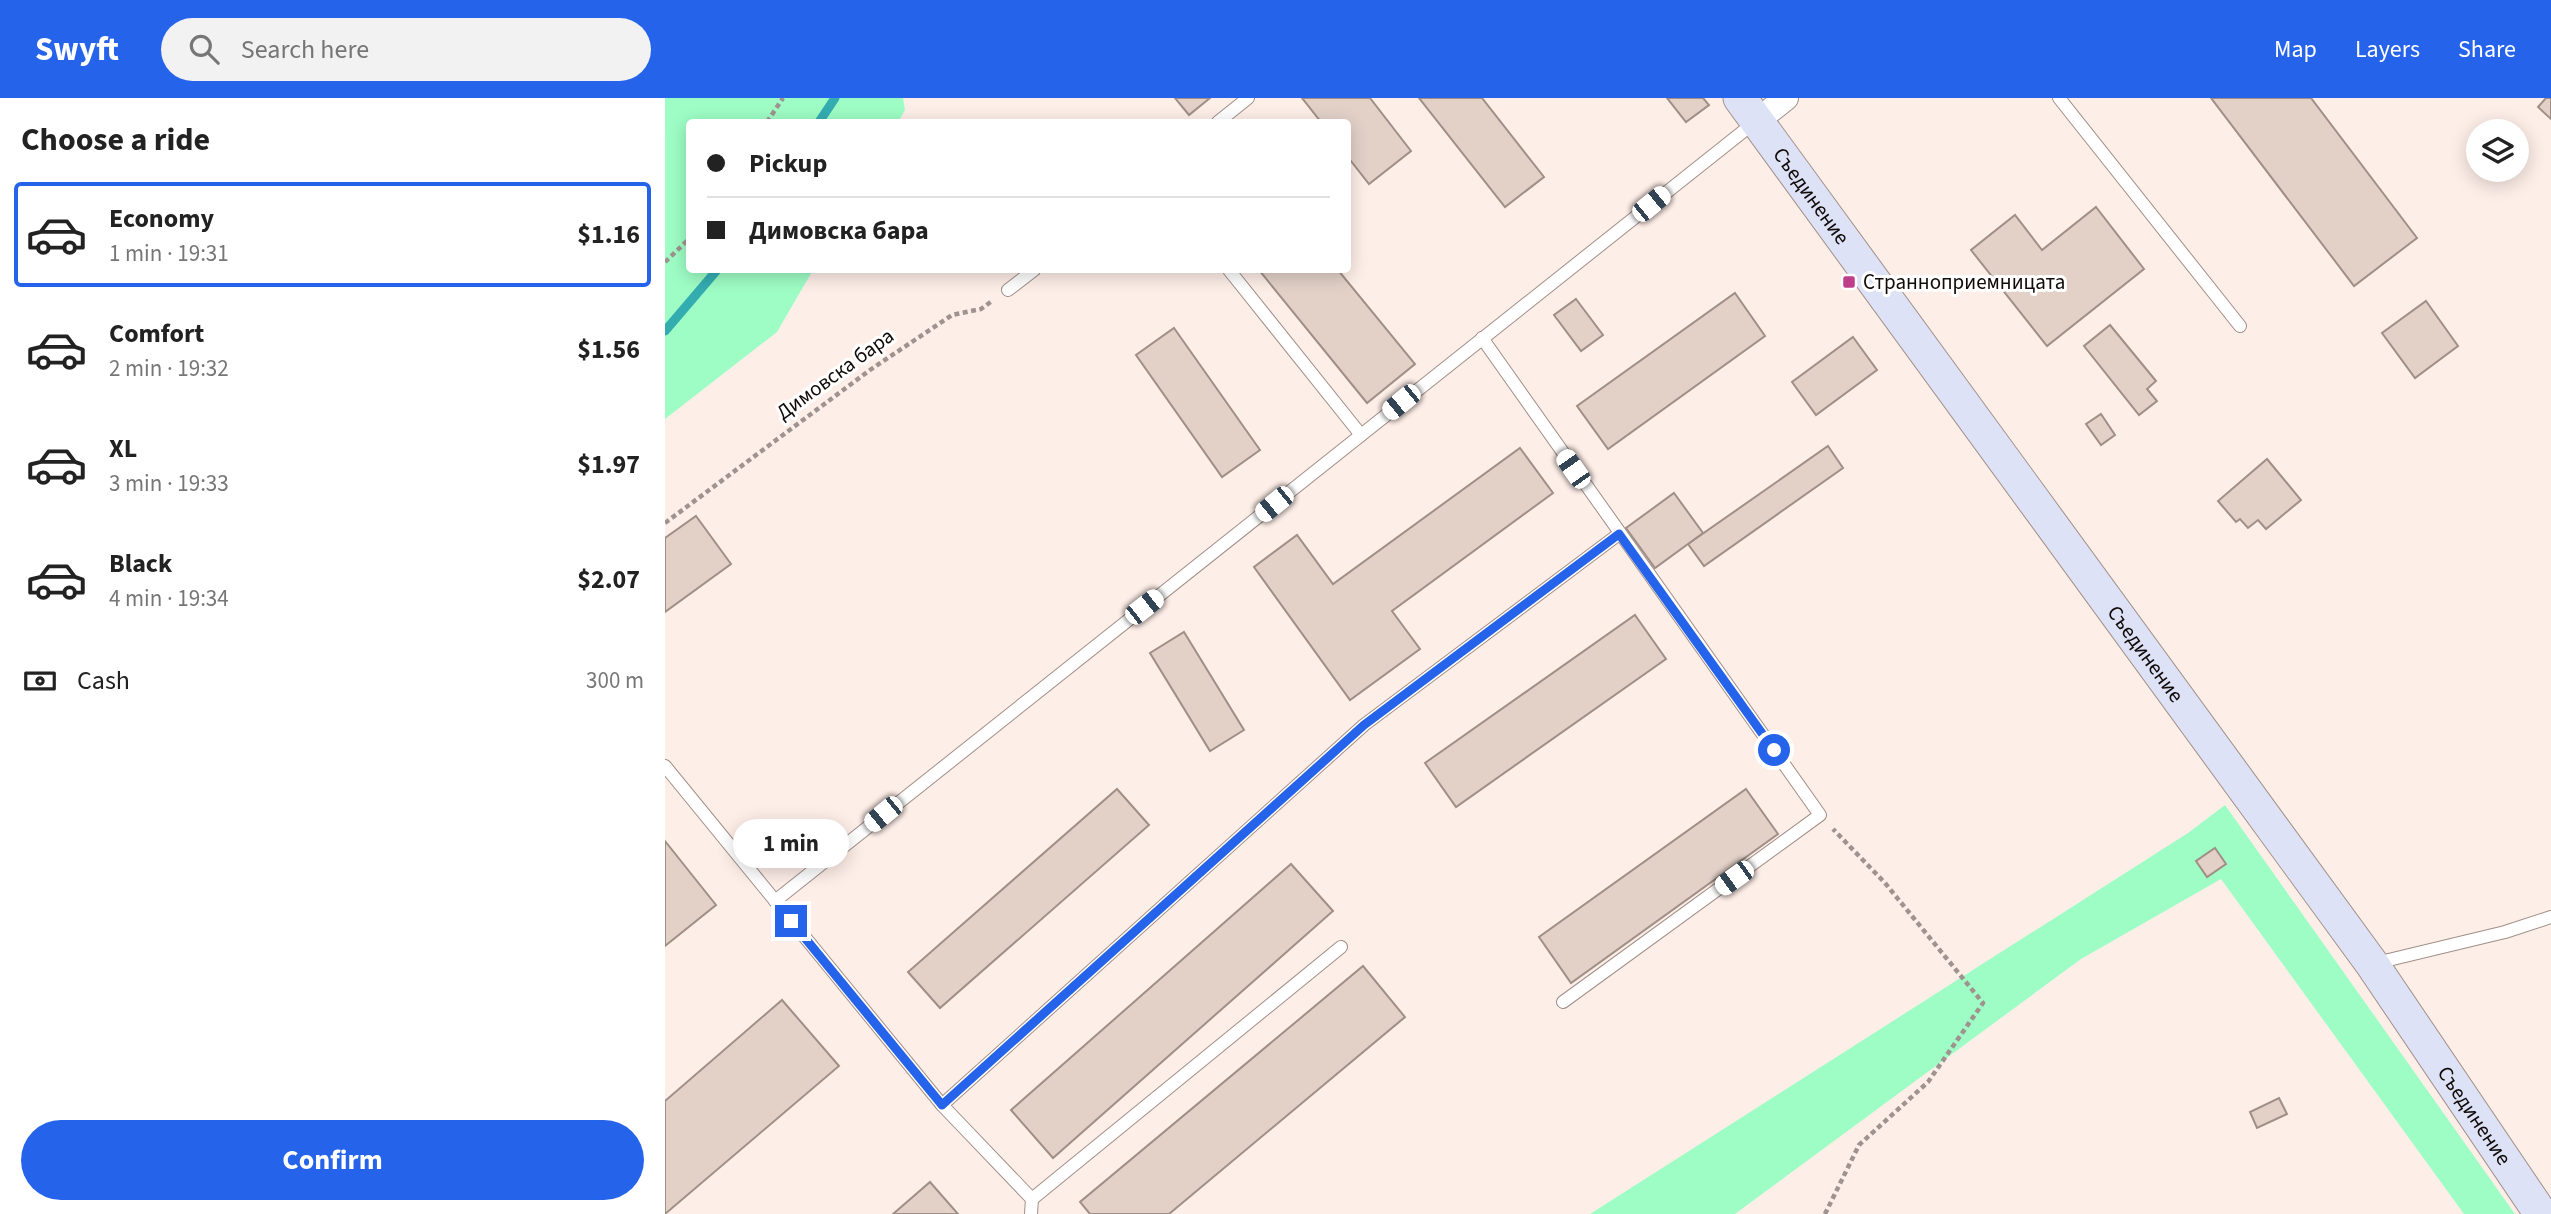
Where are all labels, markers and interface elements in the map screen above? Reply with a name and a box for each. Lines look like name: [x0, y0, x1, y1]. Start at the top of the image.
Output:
search box: [161, 18, 651, 81]
text: Swyft: [35, 26, 119, 73]
icon: search: [185, 30, 223, 68]
text: Search here: [241, 31, 369, 68]
text: Map: [2274, 32, 2317, 67]
text: Layers: [2355, 32, 2420, 67]
text: Share: [2458, 32, 2516, 67]
text: Choose a ride: [21, 117, 210, 163]
map controls: [2466, 119, 2529, 182]
button: layers: [2466, 119, 2529, 182]
street label: Съединение: [1766, 141, 1857, 251]
text: Pickup: [749, 145, 827, 182]
car: [1629, 183, 1674, 225]
text: Economy: [109, 200, 214, 237]
icon: car: [25, 203, 88, 266]
text: Димовска бара: [749, 212, 929, 249]
text: $1.16: [577, 216, 640, 253]
text: 1 min · 19:31: [109, 237, 229, 270]
place label: Странноприемницата: [1863, 267, 2065, 297]
marker: Странноприемницата: [1841, 274, 1857, 290]
text: Comfort: [109, 315, 204, 352]
icon: car: [25, 318, 88, 381]
street label: Димовска бара: [770, 321, 900, 427]
text: $1.56: [577, 331, 640, 368]
text: 2 min · 19:32: [109, 352, 229, 385]
car: [1379, 381, 1424, 423]
text: XL: [109, 430, 137, 467]
icon: car: [25, 433, 88, 496]
text: $1.97: [577, 446, 640, 483]
car: [1553, 446, 1594, 492]
text: 3 min · 19:33: [109, 467, 229, 500]
car: [1252, 483, 1297, 525]
text: Black: [109, 545, 172, 582]
icon: car: [25, 548, 88, 611]
text: $2.07: [577, 561, 640, 598]
text: 4 min · 19:34: [109, 582, 229, 615]
car: [1121, 586, 1168, 628]
street label: Съединение: [2100, 599, 2191, 709]
icon: cash: [21, 662, 59, 700]
text: Cash: [77, 662, 130, 699]
text: 300 m: [586, 664, 644, 697]
route start: [1758, 734, 1790, 766]
car: [861, 793, 906, 835]
callout: 1 min: [733, 820, 849, 868]
text: 1 min: [763, 827, 819, 860]
car: [1711, 857, 1758, 899]
route end: [775, 905, 807, 937]
street label: Съединение: [2430, 1060, 2519, 1171]
button: Confirm: [21, 1120, 644, 1200]

